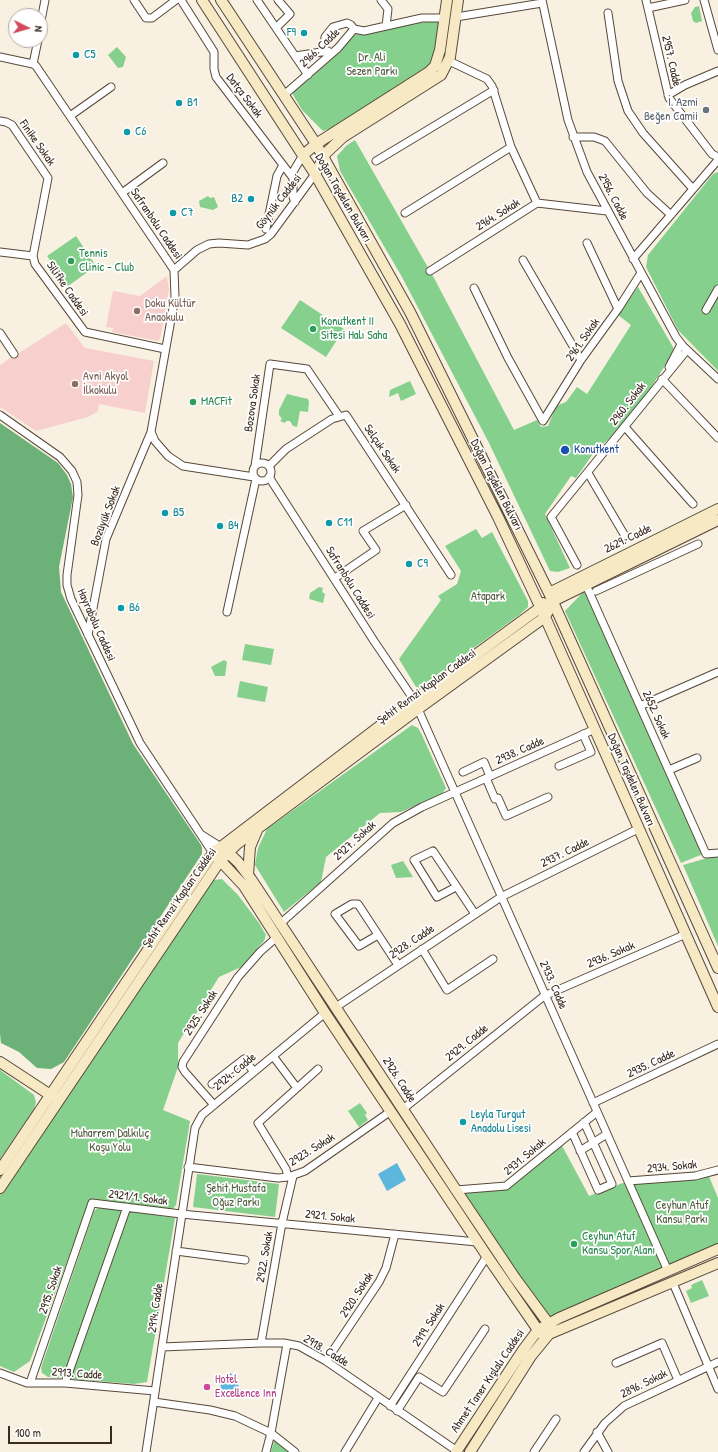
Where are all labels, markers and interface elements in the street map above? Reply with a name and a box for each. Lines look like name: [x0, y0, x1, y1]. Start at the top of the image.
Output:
north arrow: [8, 8, 48, 48]
text: N: [32, 25, 46, 32]
street label: 2966. Cadde: [297, 25, 343, 71]
place label: F9: [287, 26, 296, 40]
marker: F9: [299, 28, 309, 38]
street label: 2957. Cadde: [658, 34, 684, 88]
place label: C5: [84, 48, 96, 62]
marker: C5: [71, 50, 81, 60]
park label: Dr. Ali Sezen Parkı: [346, 51, 398, 79]
street label: Datça Sokak: [223, 71, 265, 121]
place label: B1: [187, 96, 197, 110]
place label: İ. Azmi Beğen Camii: [644, 96, 698, 124]
marker: B1: [174, 98, 184, 108]
marker: İ. Azmi Beğen Camii: [701, 105, 711, 115]
street label: Finike Sokak: [16, 117, 58, 169]
place label: C6: [135, 125, 146, 139]
marker: C6: [122, 127, 132, 137]
street label: Doğan Taşdelen Bulvarı: [312, 151, 374, 245]
street label: Göynük Caddesi: [253, 171, 305, 233]
street label: 2956. Cadde: [595, 171, 631, 223]
street label: Safranbolu Caddesi: [127, 186, 185, 262]
place label: B2: [231, 192, 243, 206]
marker: B2: [246, 194, 256, 204]
street label: 2964. Sokak: [473, 196, 523, 234]
place label: C7: [181, 206, 194, 220]
marker: C7: [168, 208, 178, 218]
place label: Tennis Clinic - Club: [79, 247, 134, 275]
marker: Tennis Clinic - Club: [66, 256, 76, 266]
street label: Silifke Caddesi: [43, 259, 91, 319]
place label: Doku Kültür Anaokulu: [145, 297, 196, 325]
marker: Doku Kültür Anaokulu: [132, 306, 142, 316]
place label: Konutkent II Sitesi Halı Saha: [321, 315, 387, 343]
street label: 2961. Sokak: [563, 316, 603, 364]
marker: Konutkent II Sitesi Halı Saha: [308, 324, 318, 334]
place label: Avni Akyol İlkokulu: [83, 370, 128, 398]
street label: Bozova Sokak: [242, 373, 264, 433]
marker: Avni Akyol İlkokulu: [70, 379, 80, 389]
street label: 2960. Sokak: [607, 380, 649, 428]
place label: MACFit: [201, 395, 232, 409]
marker: MACFit: [188, 397, 198, 407]
street label: Selçuk Sokak: [360, 422, 404, 476]
street label: Doğan Taşdelen Bulvarı: [467, 437, 525, 533]
place label: Konutkent: [574, 443, 619, 457]
marker: Konutkent: [559, 444, 571, 456]
street label: Bozüyük Sokak: [88, 484, 124, 548]
place label: B5: [173, 506, 184, 520]
marker: B5: [160, 508, 170, 518]
place label: C11: [337, 516, 352, 530]
marker: C11: [324, 518, 334, 528]
place label: B4: [228, 519, 239, 533]
marker: B4: [215, 521, 225, 531]
street label: 2629. Cadde: [602, 521, 654, 557]
street label: Safranbolu Caddesi: [322, 544, 378, 622]
place label: C9: [417, 557, 428, 571]
marker: C9: [404, 559, 414, 569]
street label: Hayrabolu Caddesi: [74, 586, 118, 664]
park label: Atapark: [471, 590, 505, 604]
place label: B6: [129, 601, 140, 615]
marker: B6: [116, 603, 126, 613]
street label: Şehit Remzi Kaplan Caddesi: [375, 646, 479, 728]
street label: 2652. Sokak: [639, 689, 673, 741]
street label: Doğan Taşdelen Bulvarı: [604, 731, 658, 829]
street label: 2938. Cadde: [494, 734, 546, 768]
street label: 2927. Sokak: [331, 818, 379, 864]
street label: 2937. Cadde: [538, 835, 592, 871]
street label: Şehit Remzi Kaplan Caddesi: [140, 845, 220, 951]
street label: 2928. Cadde: [387, 922, 437, 962]
street label: 2936. Sokak: [585, 939, 637, 971]
street label: 2933. Cadde: [536, 959, 570, 1011]
street label: 2925. Sokak: [181, 988, 221, 1038]
street label: 2929. Cadde: [443, 1021, 491, 1065]
street label: 2935. Cadde: [625, 1047, 677, 1081]
street label: 2924. Cadde: [211, 1050, 259, 1094]
street label: 2926. Cadde: [379, 1055, 419, 1105]
place label: Leyla Turgut Anadolu Lisesi: [471, 1108, 531, 1136]
marker: Leyla Turgut Anadolu Lisesi: [458, 1117, 468, 1127]
park label: Muharrem Dalkılıç Koşu Yolu: [71, 1127, 149, 1155]
street label: 2923. Sokak: [286, 1130, 338, 1170]
street label: 2931. Sokak: [501, 1135, 549, 1179]
street label: 2934. Sokak: [646, 1158, 698, 1176]
park label: Şehit Mustafa Oğuz Parkı: [206, 1182, 266, 1210]
street label: 2921/1. Sokak: [107, 1187, 169, 1209]
park label: Ceyhun Atuf Kansu Parkı: [655, 1199, 709, 1227]
street label: 2921. Sokak: [304, 1207, 356, 1227]
street label: 2922. Sokak: [253, 1230, 277, 1284]
place label: Ceyhun Atuf Kansu Spor Alanı: [582, 1230, 655, 1258]
marker: Ceyhun Atuf Kansu Spor Alanı: [569, 1239, 579, 1249]
street label: 2915. Sokak: [36, 1264, 66, 1316]
street label: 2920. Sokak: [337, 1270, 377, 1320]
street label: 2914. Cadde: [145, 1282, 167, 1334]
street label: 2919. Sokak: [410, 1300, 448, 1350]
street label: Ahmet Taner Kışlalı Caddesi: [448, 1327, 528, 1435]
street label: 2918. Cadde: [301, 1332, 351, 1370]
street label: 2913. Cadde: [51, 1365, 103, 1383]
street label: 2896. Sokak: [618, 1366, 670, 1402]
place label: Hotel Excellence Inn: [215, 1373, 276, 1401]
marker: Hotel Excellence Inn: [202, 1382, 212, 1392]
scale bar: [10, 1418, 114, 1444]
text: 100 m: [15, 1424, 41, 1441]

